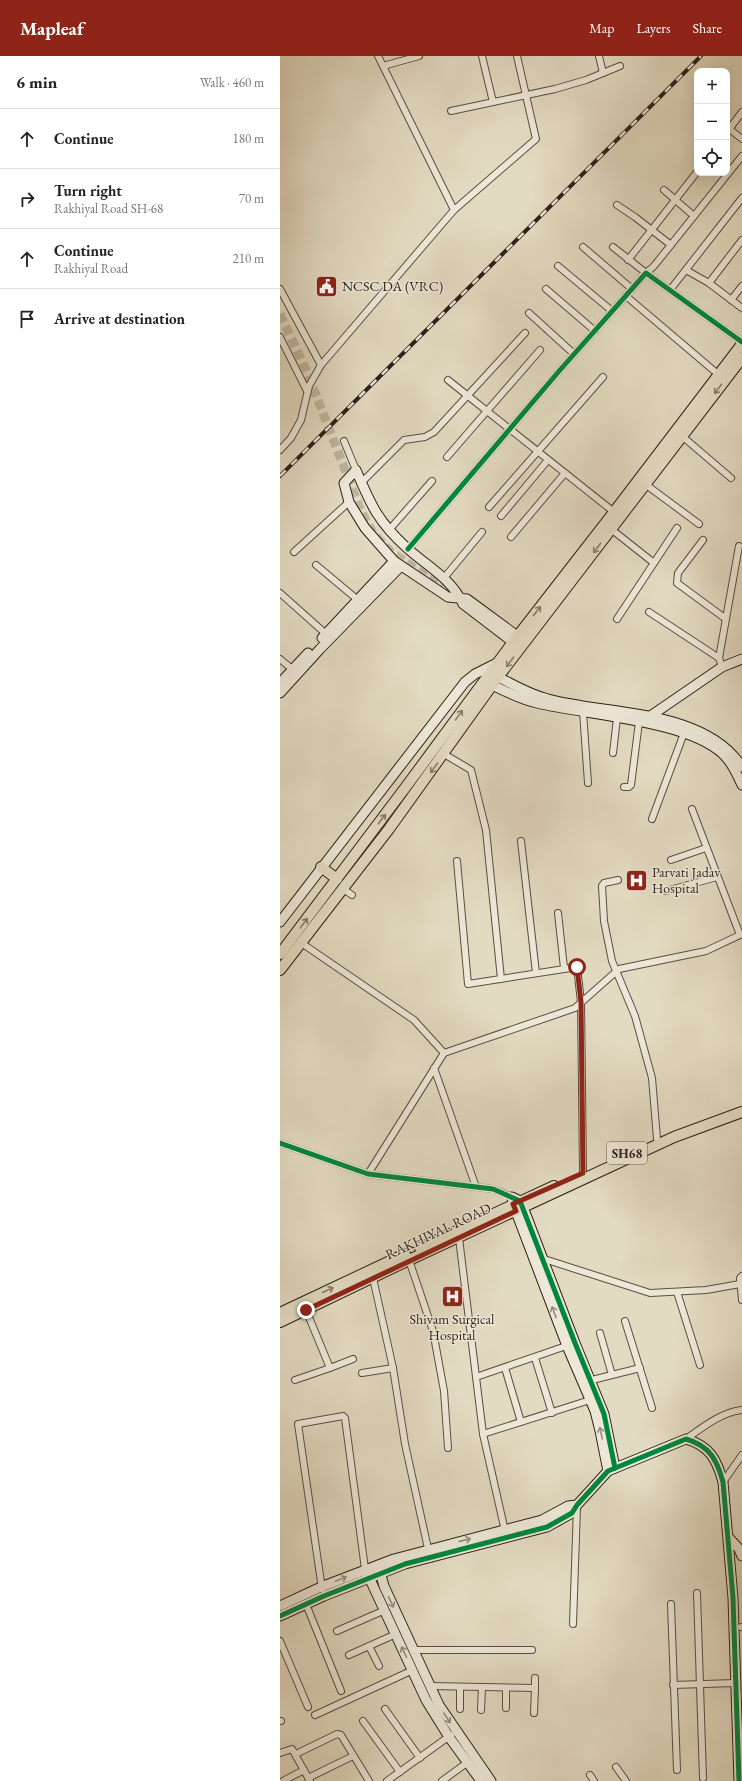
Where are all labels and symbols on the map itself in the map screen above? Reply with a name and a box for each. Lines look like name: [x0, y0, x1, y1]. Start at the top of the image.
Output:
public building icon: NCSC DA (VRC): [313, 273, 339, 299]
place label: NCSC DA (VRC): [342, 277, 443, 295]
one-way arrow: [714, 383, 723, 394]
one-way arrow: [593, 542, 601, 553]
one-way arrow: [533, 605, 541, 616]
one-way arrow: [506, 657, 514, 668]
one-way arrow: [455, 709, 463, 720]
one-way arrow: [430, 762, 438, 773]
one-way arrow: [378, 814, 386, 825]
place label: Parvati Jadav Hospital: [652, 863, 721, 897]
hospital icon: Parvati Jadav Hospital: [624, 867, 650, 893]
one-way arrow: [299, 917, 308, 928]
route start: [568, 958, 586, 976]
road number: SH68: [607, 1142, 647, 1164]
street label: RAKHIYAL ROAD: [382, 1198, 494, 1263]
hospital icon: Shivam Surgical Hospital: [439, 1284, 465, 1310]
one-way arrow: [322, 1286, 334, 1293]
route end: [297, 1301, 315, 1319]
one-way arrow: [550, 1306, 558, 1318]
place label: Shivam Surgical Hospital: [410, 1310, 495, 1344]
one-way arrow: [596, 1427, 604, 1440]
one-way arrow: [458, 1536, 471, 1544]
one-way arrow: [335, 1575, 347, 1582]
one-way arrow: [388, 1595, 395, 1607]
one-way arrow: [400, 1646, 407, 1658]
one-way arrow: [443, 1713, 452, 1724]

